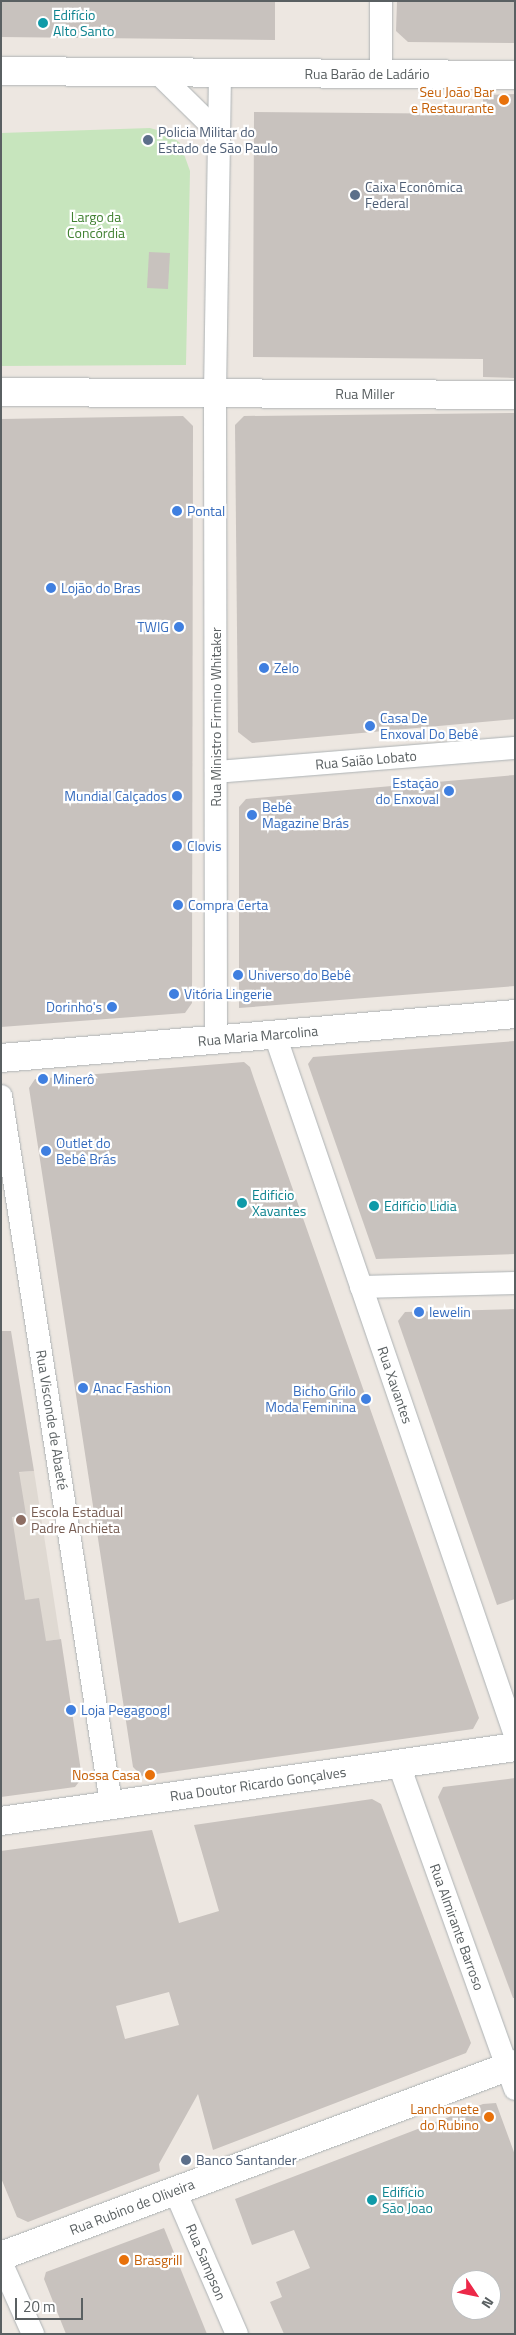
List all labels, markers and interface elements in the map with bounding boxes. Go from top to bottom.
place label: Edifício Alto Santo [53,7,114,40]
marker: Edifício Alto Santo [37,17,49,29]
street label: Rua Barão de Ladário [304,66,430,82]
place label: Seu João Bar e Restaurante [411,84,494,116]
marker: Seu João Bar e Restaurante [498,94,510,106]
place label: Policia Militar do Estado de São Paulo [158,124,278,156]
marker: Policia Militar do Estado de São Paulo [142,134,154,146]
place label: Caixa Econômica Federal [365,179,463,212]
marker: Caixa Econômica Federal [349,189,361,201]
park label: Largo da Concórdia [67,209,125,242]
street label: Rua Miller [335,386,395,402]
place label: Pontal [187,503,225,519]
marker: Pontal [171,505,183,517]
place label: Lojão do Bras [61,580,140,596]
marker: Lojão do Bras [45,582,57,594]
place label: TWIG [137,619,169,635]
marker: TWIG [173,621,185,633]
street label: Rua Ministro Firmino Whitaker [208,627,224,807]
place label: Zelo [274,660,299,676]
marker: Zelo [258,662,270,674]
place label: Casa De Enxoval Do Bebê [380,710,478,742]
marker: Casa De Enxoval Do Bebê [364,720,376,732]
street label: Rua Saião Lobato [314,747,418,773]
place label: Estação do Enxoval [376,775,439,808]
marker: Estação do Enxoval [443,785,455,797]
place label: Mundial Calçados [64,788,167,804]
marker: Mundial Calçados [171,790,183,802]
place label: Bebê Magazine Brás [262,799,349,832]
marker: Bebê Magazine Brás [246,809,258,821]
place label: Clovis [187,838,221,854]
marker: Clovis [171,840,183,852]
place label: Compra Certa [188,897,268,913]
marker: Compra Certa [172,899,184,911]
place label: Universo do Bebê [248,967,351,983]
marker: Universo do Bebê [232,969,244,981]
place label: Vitória Lingerie [184,986,272,1002]
marker: Vitória Lingerie [168,988,180,1000]
place label: Dorinho's [46,999,102,1015]
marker: Dorinho's [106,1001,118,1013]
street label: Rua Maria Marcolina [197,1022,319,1050]
place label: Minerô [53,1071,95,1087]
marker: Minerô [37,1073,49,1085]
place label: Outlet do Bebê Brás [56,1135,116,1168]
marker: Outlet do Bebê Brás [40,1145,52,1157]
place label: Edificio Xavantes [252,1187,306,1220]
marker: Edificio Xavantes [236,1197,248,1209]
place label: Edifício Lidia [384,1198,457,1214]
marker: Edifício Lidia [368,1200,380,1212]
place label: Iewelin [429,1304,471,1320]
marker: Iewelin [413,1306,425,1318]
street label: Rua Xavantes [374,1344,416,1426]
street label: Rua Visconde de Abaeté [33,1349,71,1491]
place label: Anac Fashion [93,1380,171,1396]
marker: Anac Fashion [77,1382,89,1394]
place label: Bicho Grilo Moda Feminina [265,1383,356,1415]
marker: Bicho Grilo Moda Feminina [360,1393,372,1405]
place label: Escola Estadual Padre Anchieta [31,1504,123,1536]
marker: Escola Estadual Padre Anchieta [15,1514,27,1526]
place label: Loja Pegagoogl [81,1702,170,1718]
marker: Loja Pegagoogl [65,1704,77,1716]
street label: Rua Doutor Ricardo Gonçalves [169,1763,347,1805]
place label: Nossa Casa [72,1767,140,1783]
marker: Nossa Casa [144,1769,156,1781]
street label: Rua Almirante Barroso [426,1861,488,1993]
place label: Lanchonete do Rubino [410,2101,479,2134]
marker: Lanchonete do Rubino [483,2111,495,2123]
place label: Banco Santander [196,2152,296,2168]
marker: Banco Santander [180,2154,192,2166]
street label: Rua Rubino de Oliveira [67,2175,197,2239]
place label: Edifício São Joao [382,2184,433,2216]
marker: Edifício São Joao [366,2194,378,2206]
street label: Rua Sampson [182,2221,230,2303]
place label: Brasgrill [134,2252,182,2268]
marker: Brasgrill [118,2254,130,2266]
north arrow [451,2270,501,2320]
scale bar [18,2288,85,2320]
text: N [477,2293,499,2313]
text: 20 m [23,2295,56,2318]

